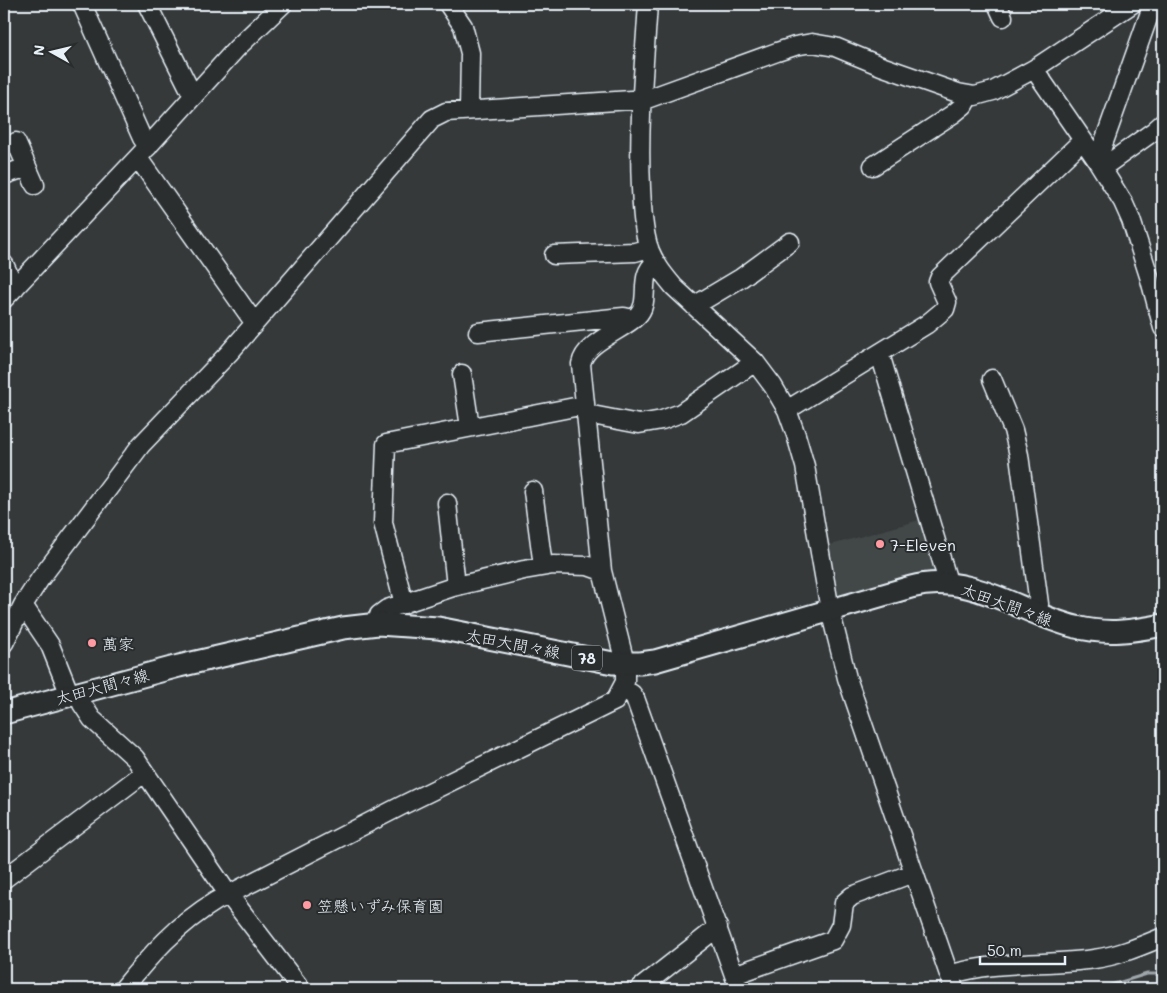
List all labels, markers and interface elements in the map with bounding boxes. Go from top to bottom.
north arrow [28,28,78,78]
text: N [28,44,49,57]
place label: 7-Eleven [890,534,956,555]
marker: 7-Eleven [874,538,886,550]
street label: 太田大間々線 [958,578,1056,630]
street label: 太田大間々線 [464,624,562,662]
place label: 萬家 [102,633,134,654]
marker: 萬家 [86,637,98,649]
road number: 78 [572,646,602,670]
street label: 太田大間々線 [53,663,151,709]
place label: 笠懸いずみ保育園 [317,895,444,916]
marker: 笠懸いずみ保育園 [301,899,313,911]
scale bar [980,933,1064,965]
text: 50 m [987,940,1022,960]

